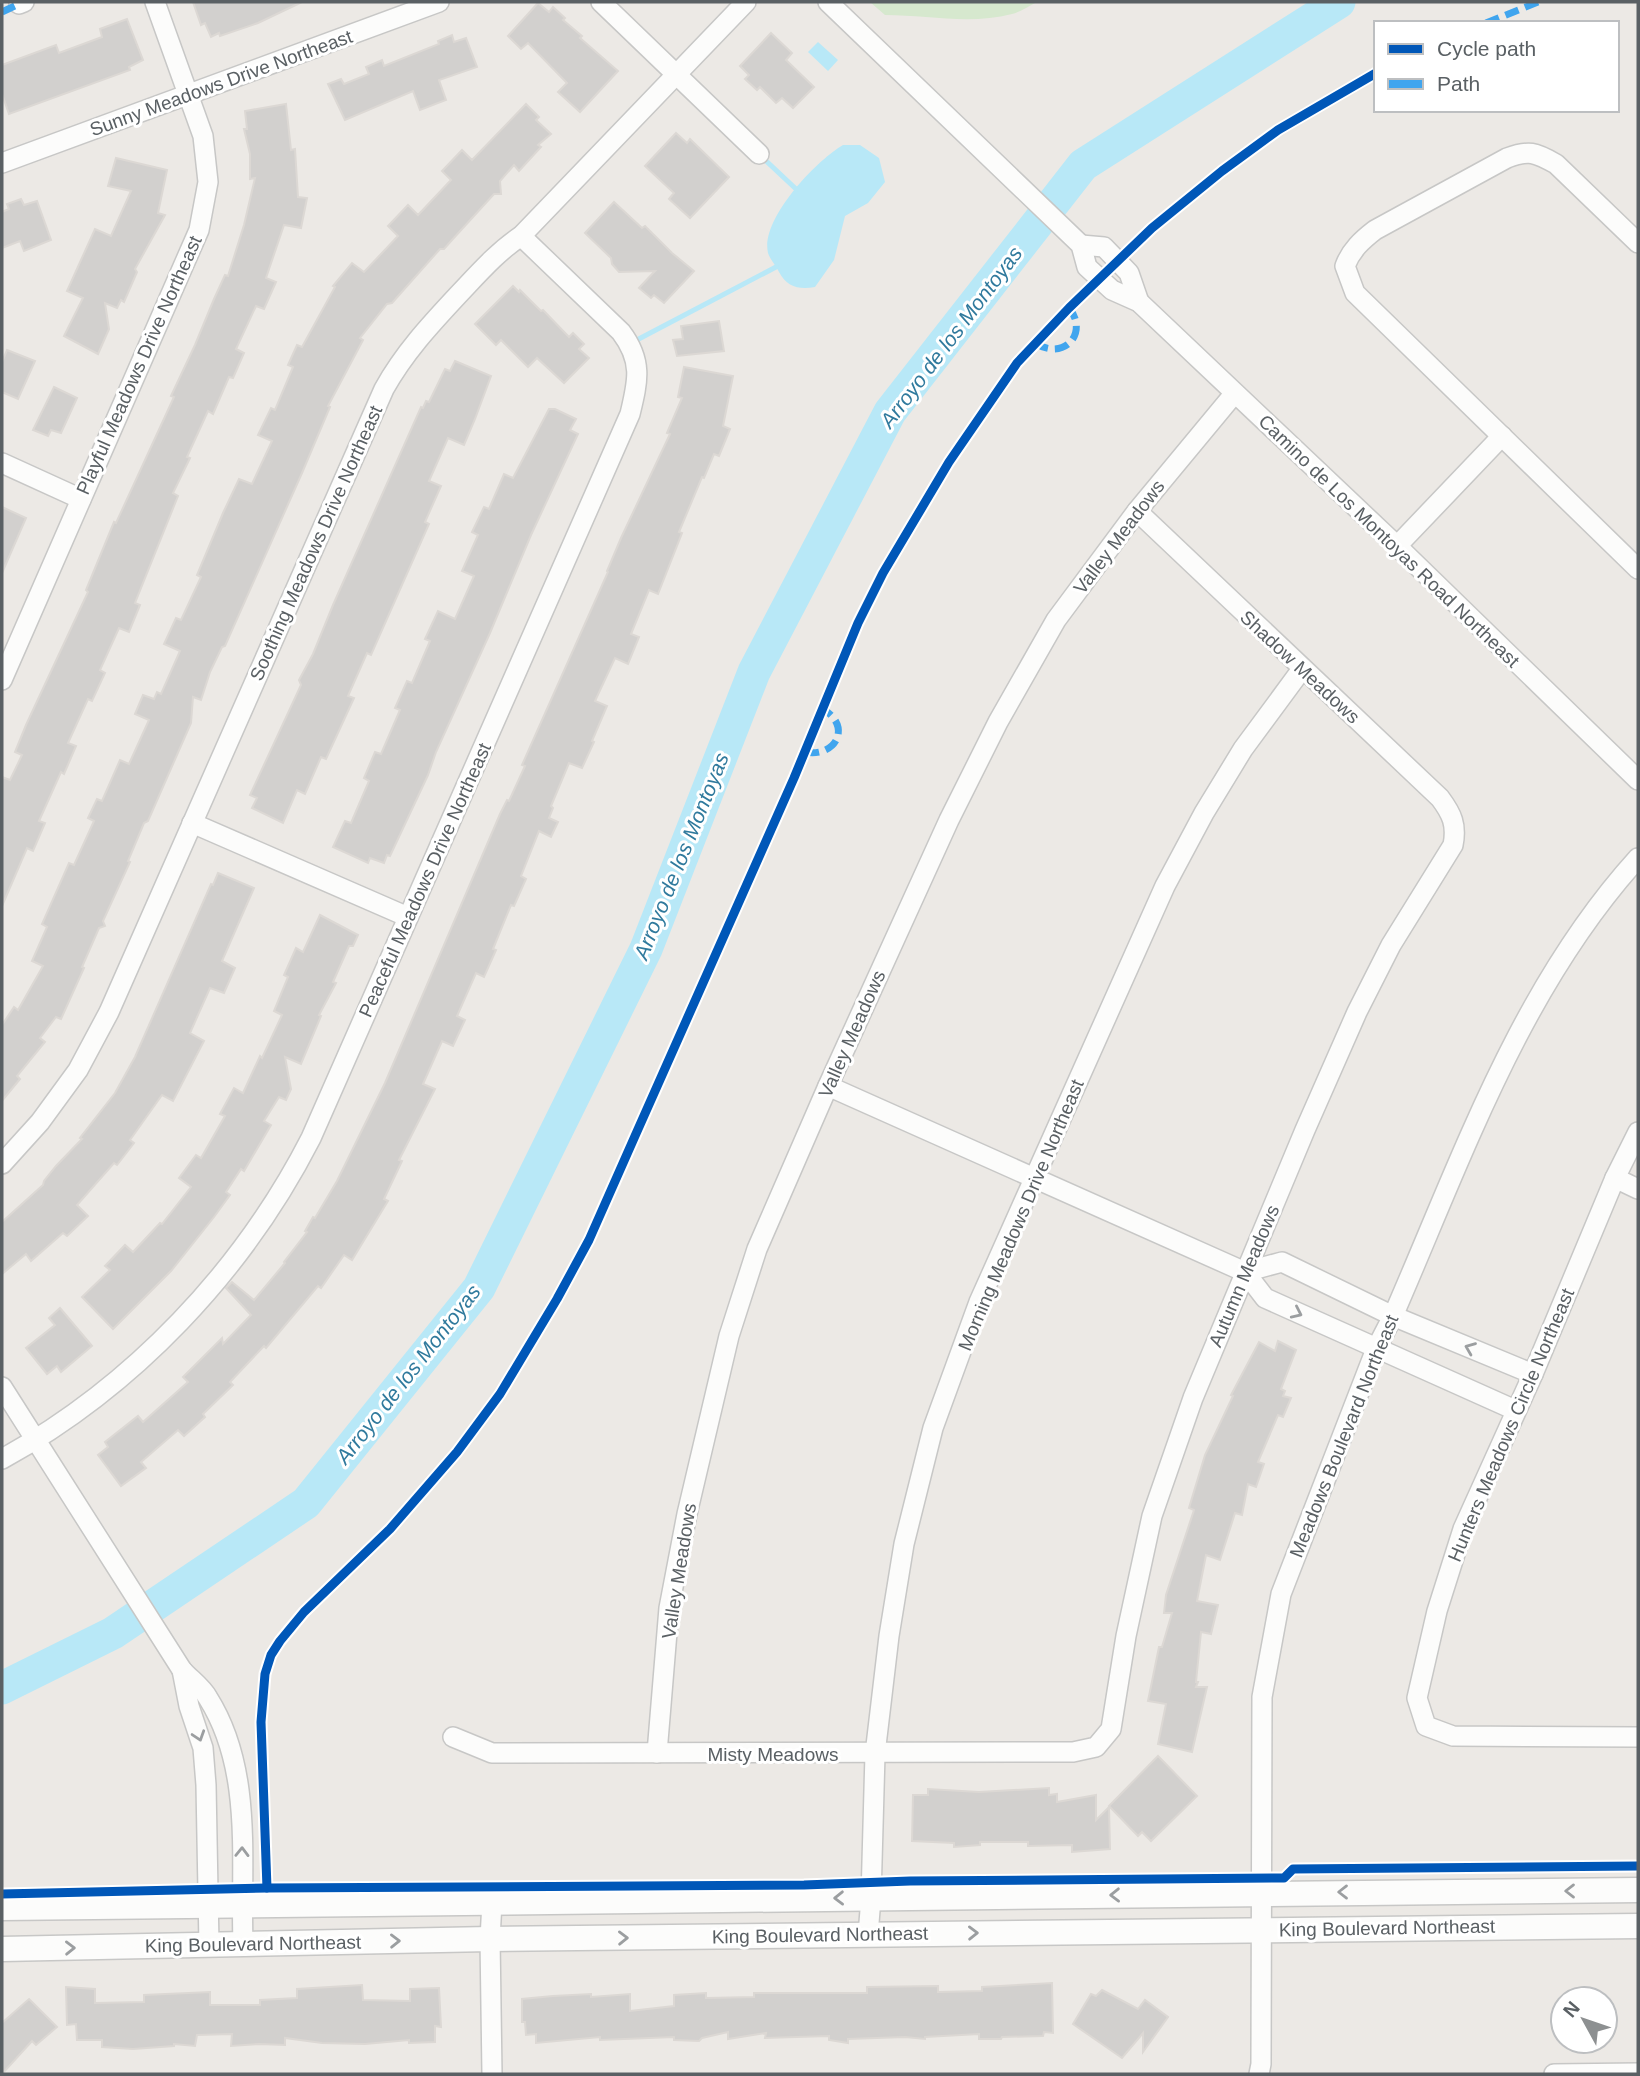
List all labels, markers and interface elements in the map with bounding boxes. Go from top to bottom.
legend [1374,21,1619,112]
street label: Sunny Meadows Drive Northeast [87,25,356,140]
text: Cycle path [1437,37,1536,60]
text: Path [1437,72,1480,95]
street label: Playful Meadows Drive Northeast [72,232,206,498]
water label: Arroyo de los Montoyas [874,242,1027,434]
street label: Soothing Meadows Drive Northeast [246,402,387,684]
street label: Camino de Los Montoyas Road Northeast [1254,411,1524,672]
street label: Valley Meadows [1069,476,1169,598]
street label: Shadow Meadows [1236,606,1364,728]
street label: Peaceful Meadows Drive Northeast [355,739,495,1020]
water label: Arroyo de los Montoyas [628,749,733,964]
street label: Valley Meadows [815,967,889,1101]
street label: Morning Meadows Drive Northeast [954,1076,1088,1354]
street label: Autumn Meadows [1205,1202,1283,1350]
water label: Arroyo de los Montoyas [330,1280,485,1470]
street label: Hunters Meadows Circle Northeast [1444,1285,1579,1565]
one-way arrow [1290,1305,1302,1319]
street label: Meadows Boulevard Northeast [1286,1311,1403,1560]
one-way arrow [1464,1342,1476,1356]
street label: Valley Meadows [658,1502,700,1640]
one-way arrow [191,1730,205,1742]
street label: Misty Meadows [708,1744,838,1765]
one-way arrow [234,1846,250,1856]
one-way arrow [1564,1883,1575,1899]
one-way arrow [1337,1884,1347,1900]
one-way arrow [1109,1887,1120,1903]
one-way arrow [833,1890,843,1906]
street label: King Boulevard Northeast [1279,1916,1496,1940]
street label: King Boulevard Northeast [712,1923,929,1947]
one-way arrow [968,1925,979,1941]
one-way arrow [618,1930,629,1945]
street label: King Boulevard Northeast [145,1932,362,1956]
one-way arrow [391,1933,401,1949]
one-way arrow [65,1940,76,1956]
north arrow [1549,1985,1619,2055]
text: N [1559,1997,1584,2021]

